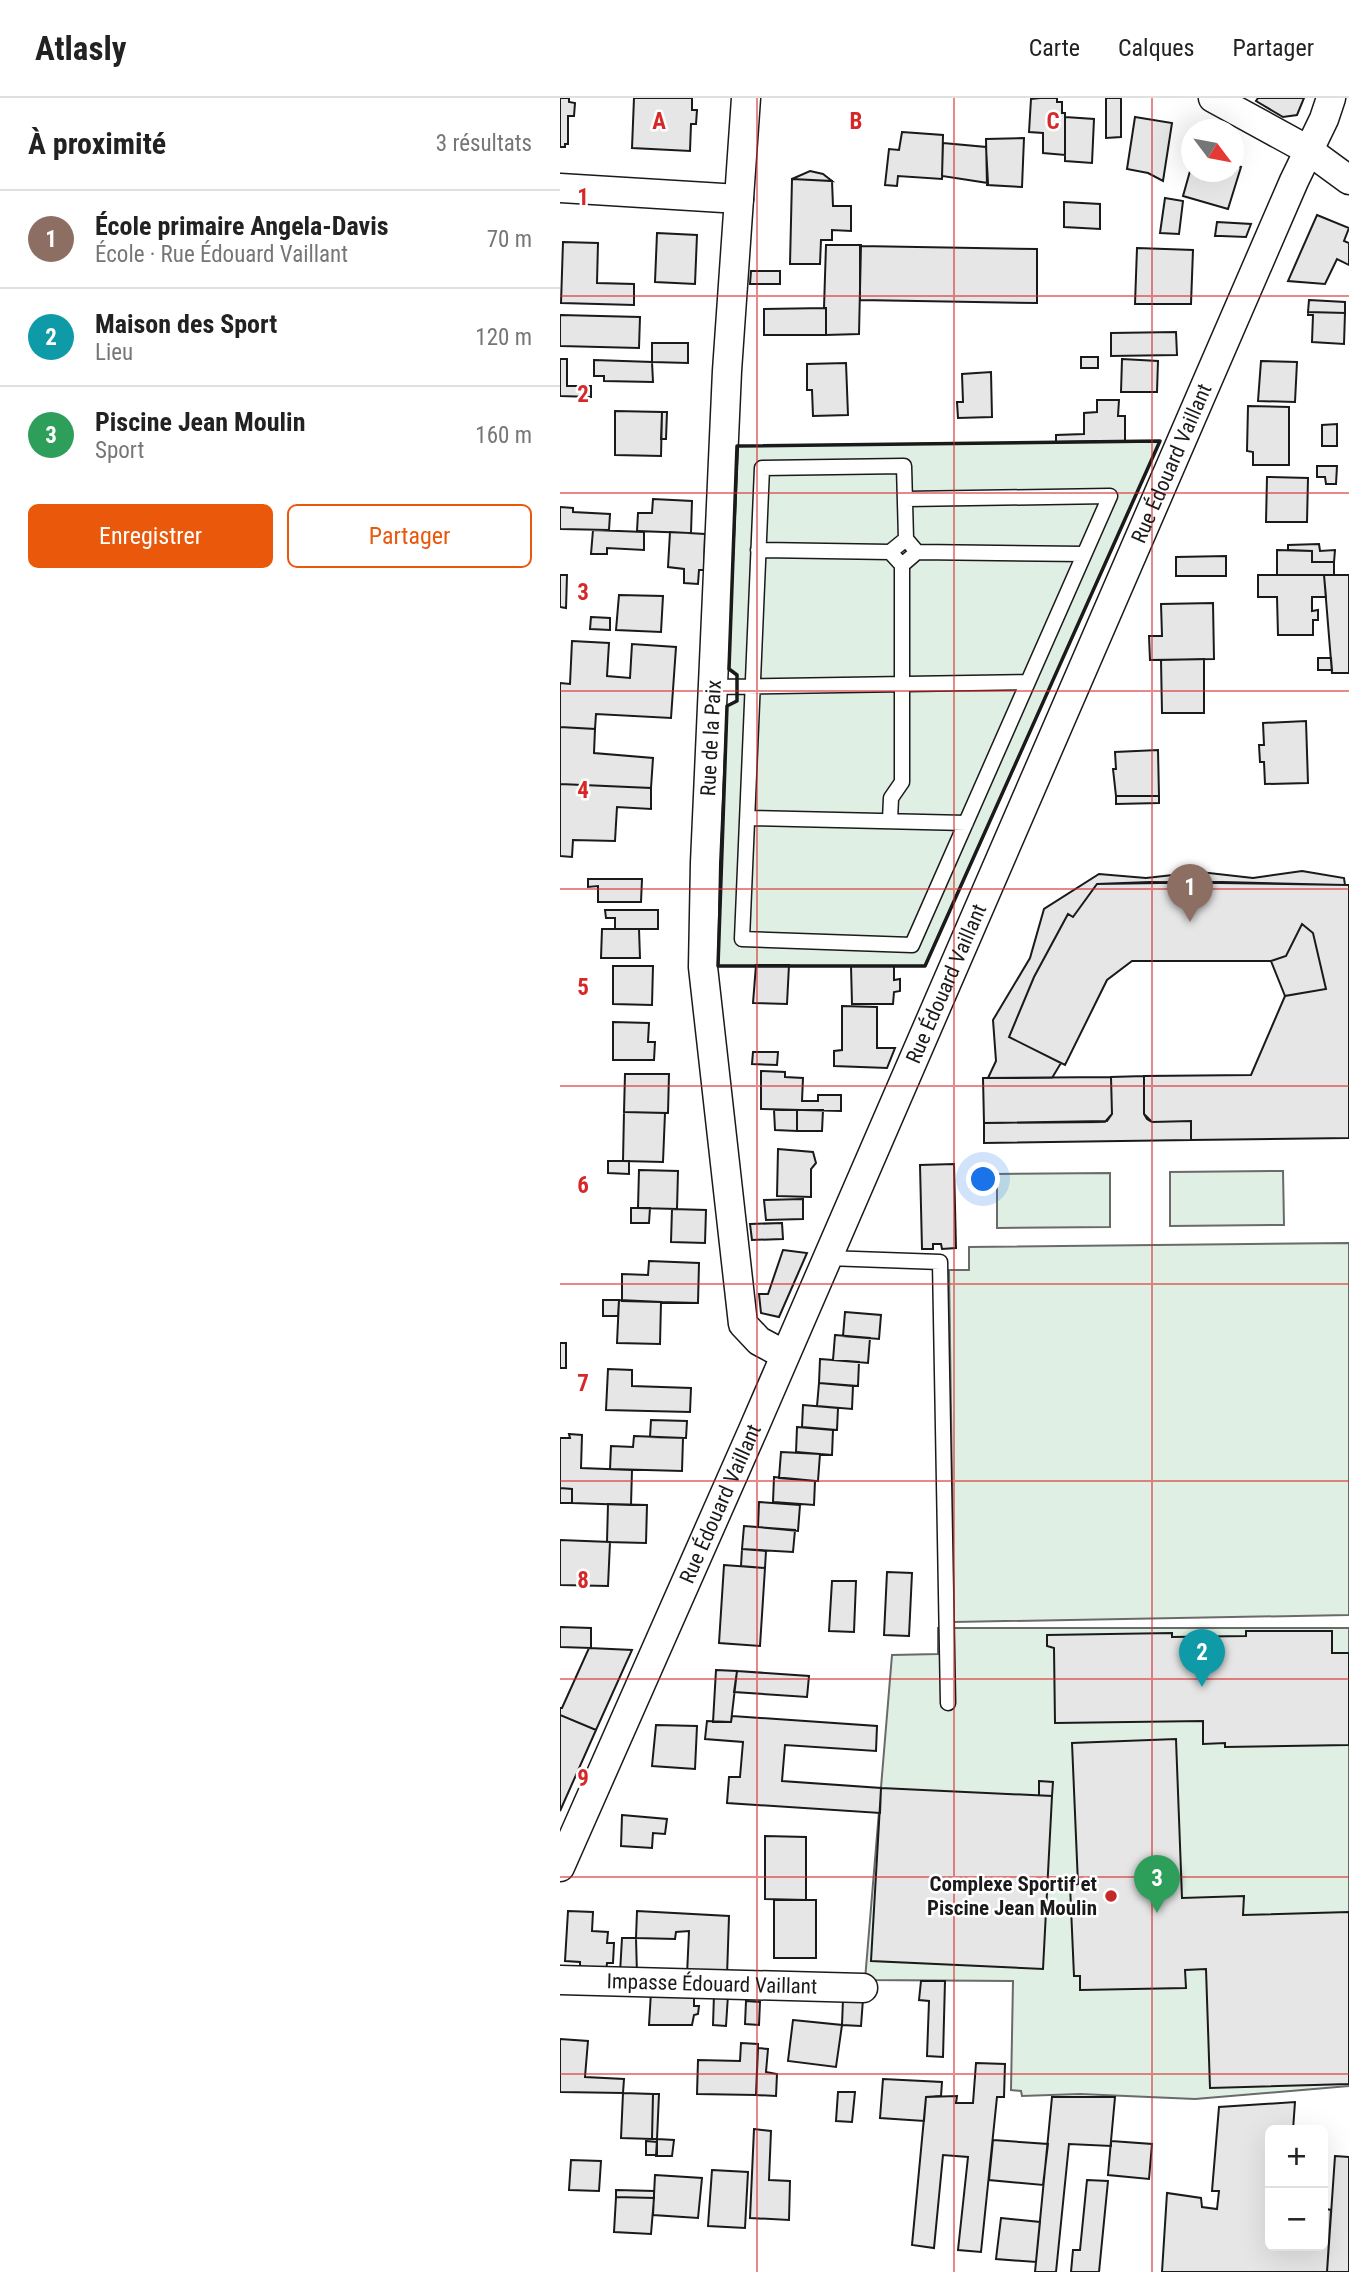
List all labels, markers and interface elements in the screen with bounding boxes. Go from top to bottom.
text: Atlasly [35,29,126,68]
text: Carte [1029,34,1080,62]
text: Calques [1118,34,1194,62]
text: Partager [1232,34,1314,62]
text: A [652,108,666,135]
text: B [850,108,862,135]
text: C [1046,108,1060,135]
north arrow [1181,119,1244,182]
text: À proximité [28,126,166,161]
text: 3 résultats [436,130,532,157]
text: 1 [577,184,589,211]
text: École primaire Angela-Davis [95,211,389,241]
text: 1 [45,226,57,253]
text: 70 m [487,226,532,253]
text: École · Rue Édouard Vaillant [95,241,348,268]
text: Maison des Sport [95,309,277,339]
text: 2 [45,324,57,351]
text: 120 m [475,324,532,351]
text: Lieu [95,339,133,366]
street label: Rue Édouard Vaillant [1127,380,1217,547]
text: 2 [577,381,589,408]
text: Piscine Jean Moulin [95,407,305,437]
text: 3 [45,422,57,449]
text: 160 m [475,422,532,449]
text: Sport [95,437,144,464]
button: Enregistrer [28,504,273,568]
button: Partager [287,504,532,568]
text: 3 [577,579,589,606]
street label: Rue de la Paix [696,679,726,797]
text: 4 [577,777,589,804]
pin: 1 [1167,864,1213,922]
street label: Rue Édouard Vaillant [901,900,991,1067]
text: 5 [577,974,589,1001]
your location [966,1162,1000,1196]
text: 6 [577,1172,589,1199]
text: 7 [577,1370,589,1397]
street label: Rue Édouard Vaillant [675,1421,766,1587]
text: 8 [577,1567,589,1594]
pin: 2 [1179,1629,1225,1687]
text: 9 [577,1765,589,1792]
pin: 3 [1134,1855,1180,1913]
place label: Complexe Sportif et Piscine Jean Moulin [927,1872,1097,1920]
marker: Complexe Sportif et Piscine Jean Moulin [1103,1888,1119,1904]
street label: Impasse Édouard Vaillant [606,1969,817,1999]
map controls [1265,2125,1328,2251]
button: + [1265,2125,1328,2188]
button: − [1265,2188,1328,2251]

